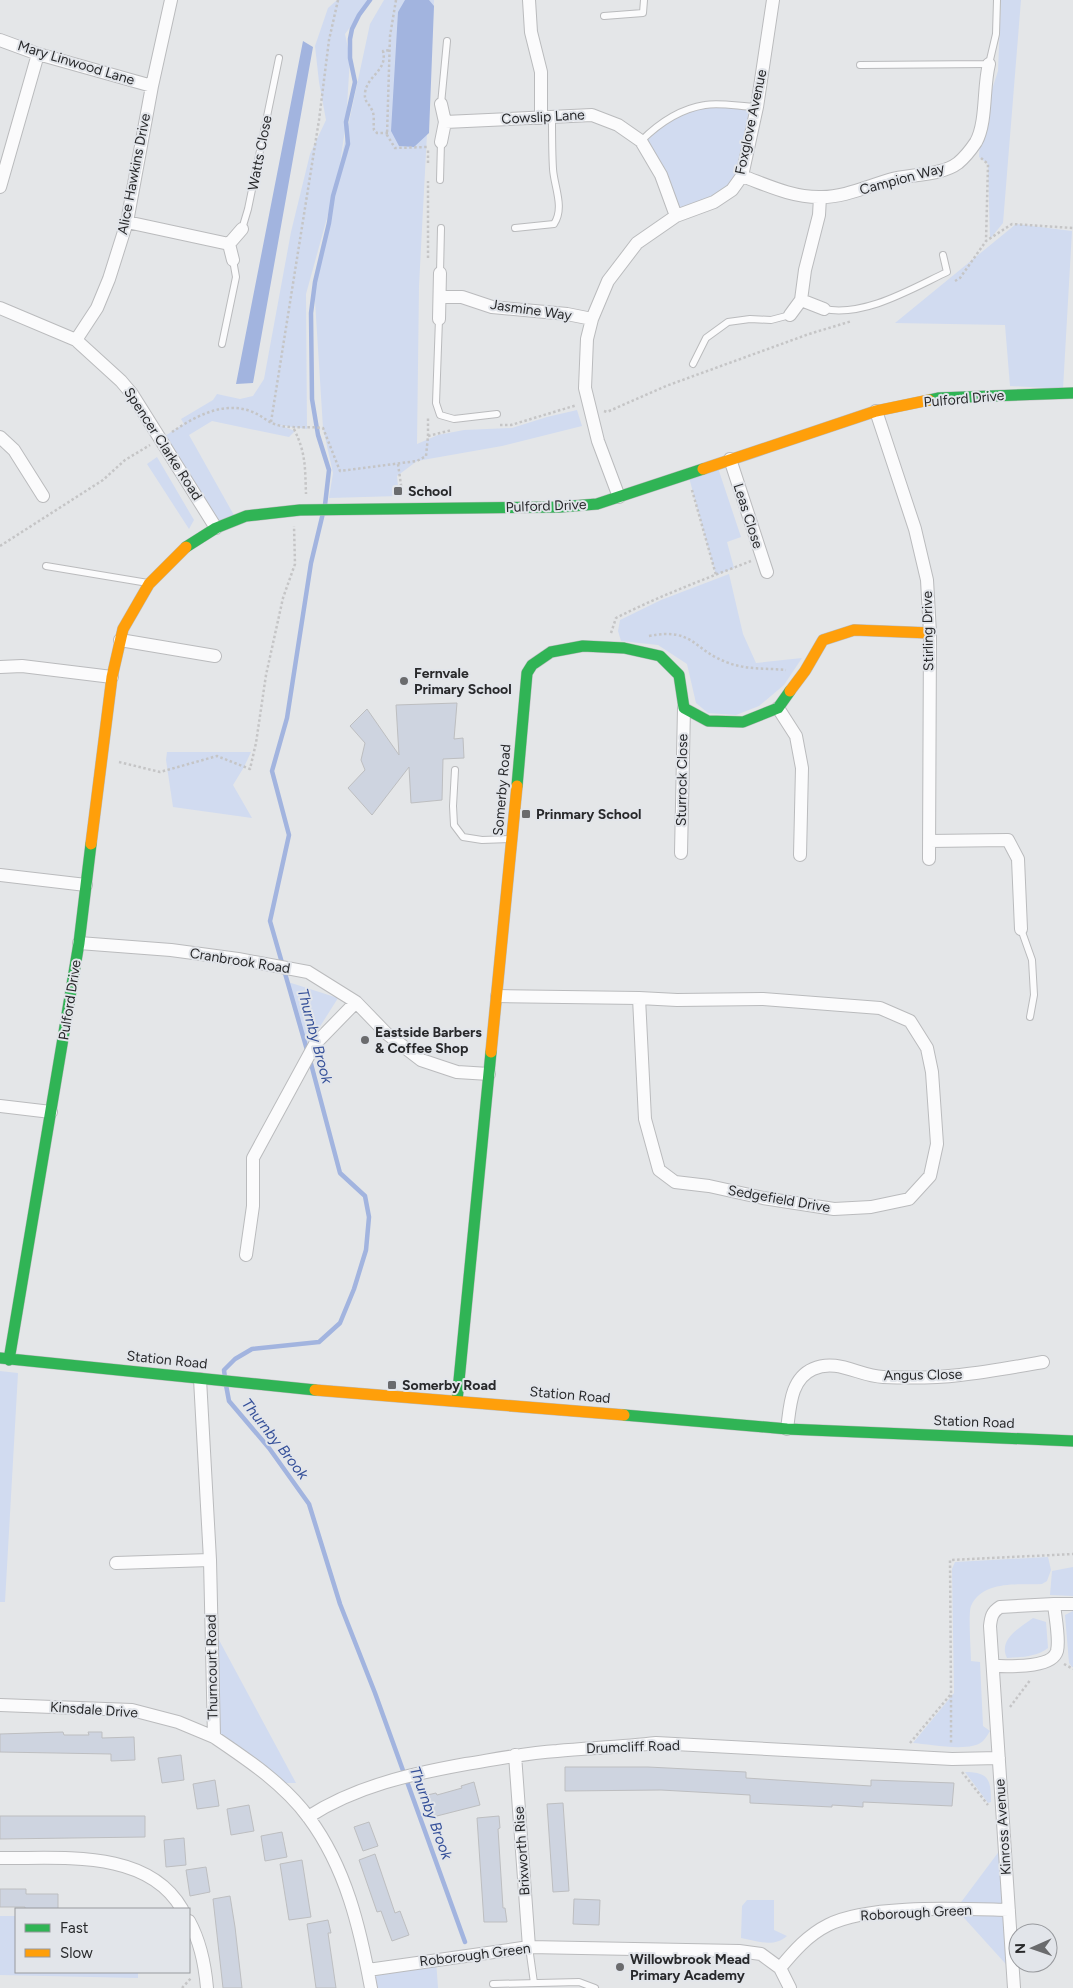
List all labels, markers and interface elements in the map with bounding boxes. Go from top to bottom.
street label: Mary Linwood Lane [15,37,137,89]
street label: Foxglove Avenue [732,68,771,176]
street label: Cowslip Lane [501,106,585,128]
street label: Alice Hawkins Drive [114,112,154,236]
street label: Watts Close [244,114,276,192]
street label: Campion Way [858,159,947,199]
street label: Jasmine Way [489,296,574,324]
street label: Spencer Clarke Road [120,385,206,503]
street label: Pulford Drive [923,387,1005,411]
street label: Leas Close [729,481,767,551]
place label: School [408,483,452,500]
marker: School [392,485,404,497]
street label: Pulford Drive [505,496,587,516]
street label: Stirling Drive [919,590,937,671]
place label: Fernvale Primary School [414,665,512,698]
marker: Fernvale Primary School [398,675,410,687]
street label: Sturrock Close [673,733,691,826]
street label: Somerby Road [490,743,514,837]
place label: Prinmary School [536,806,642,823]
marker: Prinmary School [520,808,532,820]
street label: Cranbrook Road [189,945,291,977]
street label: Pulford Drive [55,958,85,1041]
water label: Thurnby Brook [294,986,337,1086]
place label: Eastside Barbers & Coffee Shop [375,1024,482,1057]
marker: Eastside Barbers & Coffee Shop [359,1034,371,1046]
street label: Sedgefield Drive [727,1182,832,1216]
street label: Station Road [126,1347,208,1373]
street label: Angus Close [883,1366,963,1384]
place label: Somerby Road [402,1377,496,1394]
marker: Somerby Road [386,1379,398,1391]
street label: Station Road [529,1383,611,1407]
water label: Thurnby Brook [238,1395,313,1484]
street label: Station Road [933,1412,1015,1432]
street label: Thurncourt Road [203,1614,221,1720]
street label: Kinsdale Drive [49,1698,139,1722]
street label: Drumcliff Road [586,1737,680,1757]
water label: Thurnby Brook [406,1764,456,1863]
street label: Kinross Avenue [991,1778,1015,1876]
street label: Brixworth Rise [510,1805,534,1896]
street label: Roborough Green [860,1902,972,1924]
legend [15,1908,190,1973]
text: Fast [60,1919,89,1937]
north arrow [1008,1923,1058,1973]
street label: Roborough Green [418,1940,532,1970]
text: N [1012,1943,1029,1954]
text: Slow [60,1944,93,1962]
place label: Willowbrook Mead Primary Academy [630,1951,750,1984]
marker: Willowbrook Mead Primary Academy [614,1961,626,1973]

